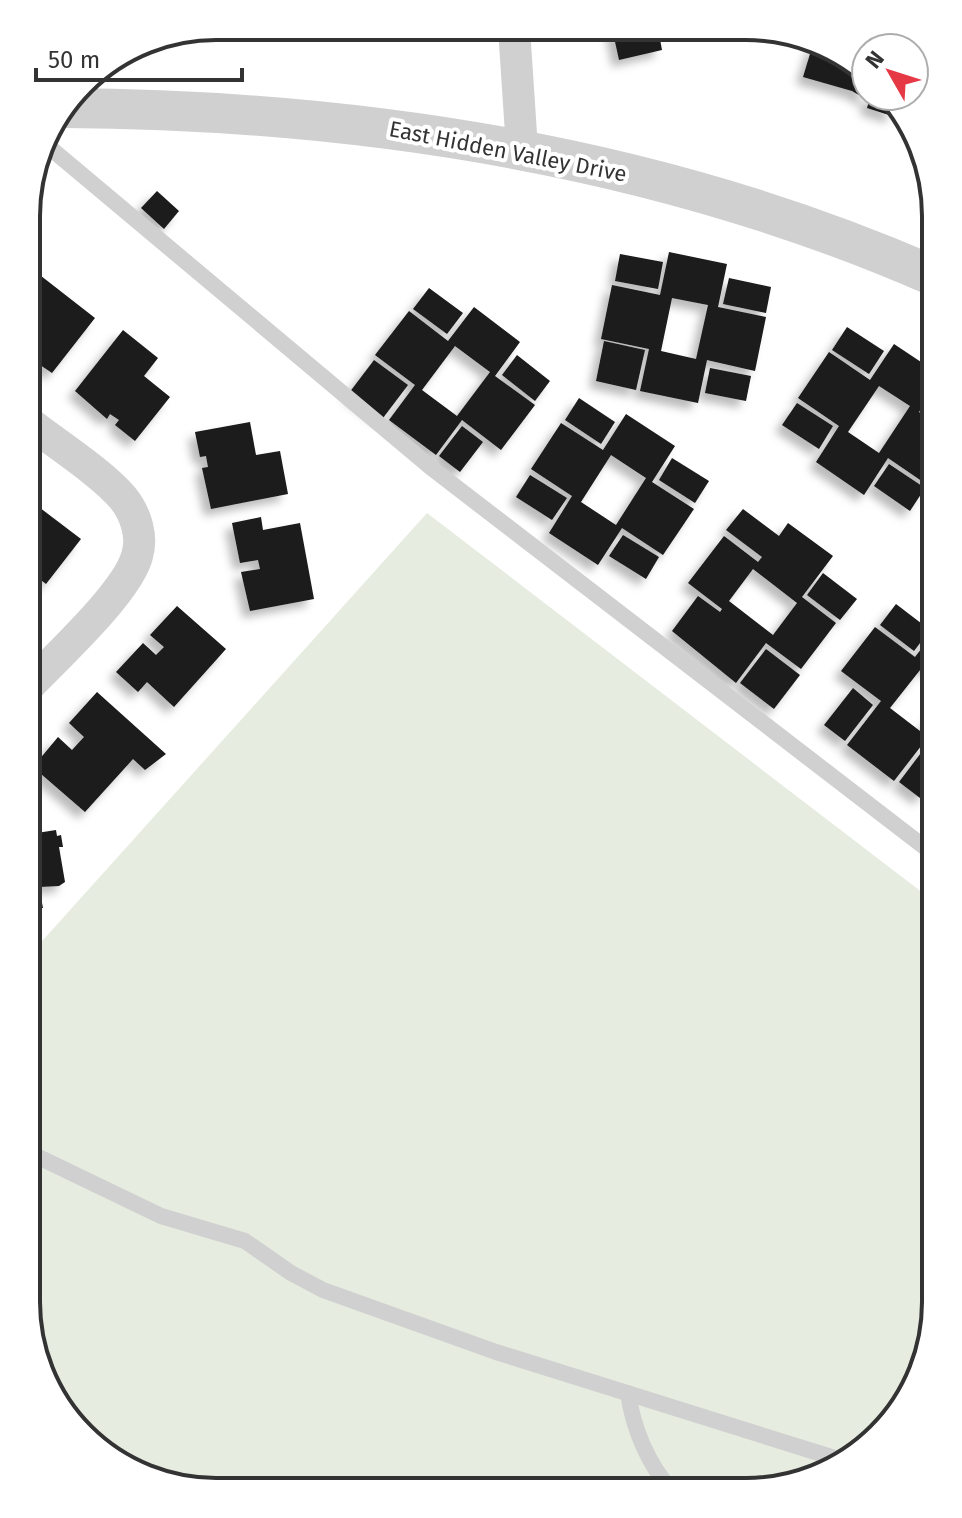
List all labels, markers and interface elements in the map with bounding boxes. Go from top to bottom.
scale bar [36,32,242,82]
north arrow [850,32,930,112]
text: 50 m [48,46,100,74]
text: N [860,46,890,74]
street label: East Hidden Valley Drive [387,115,629,188]

